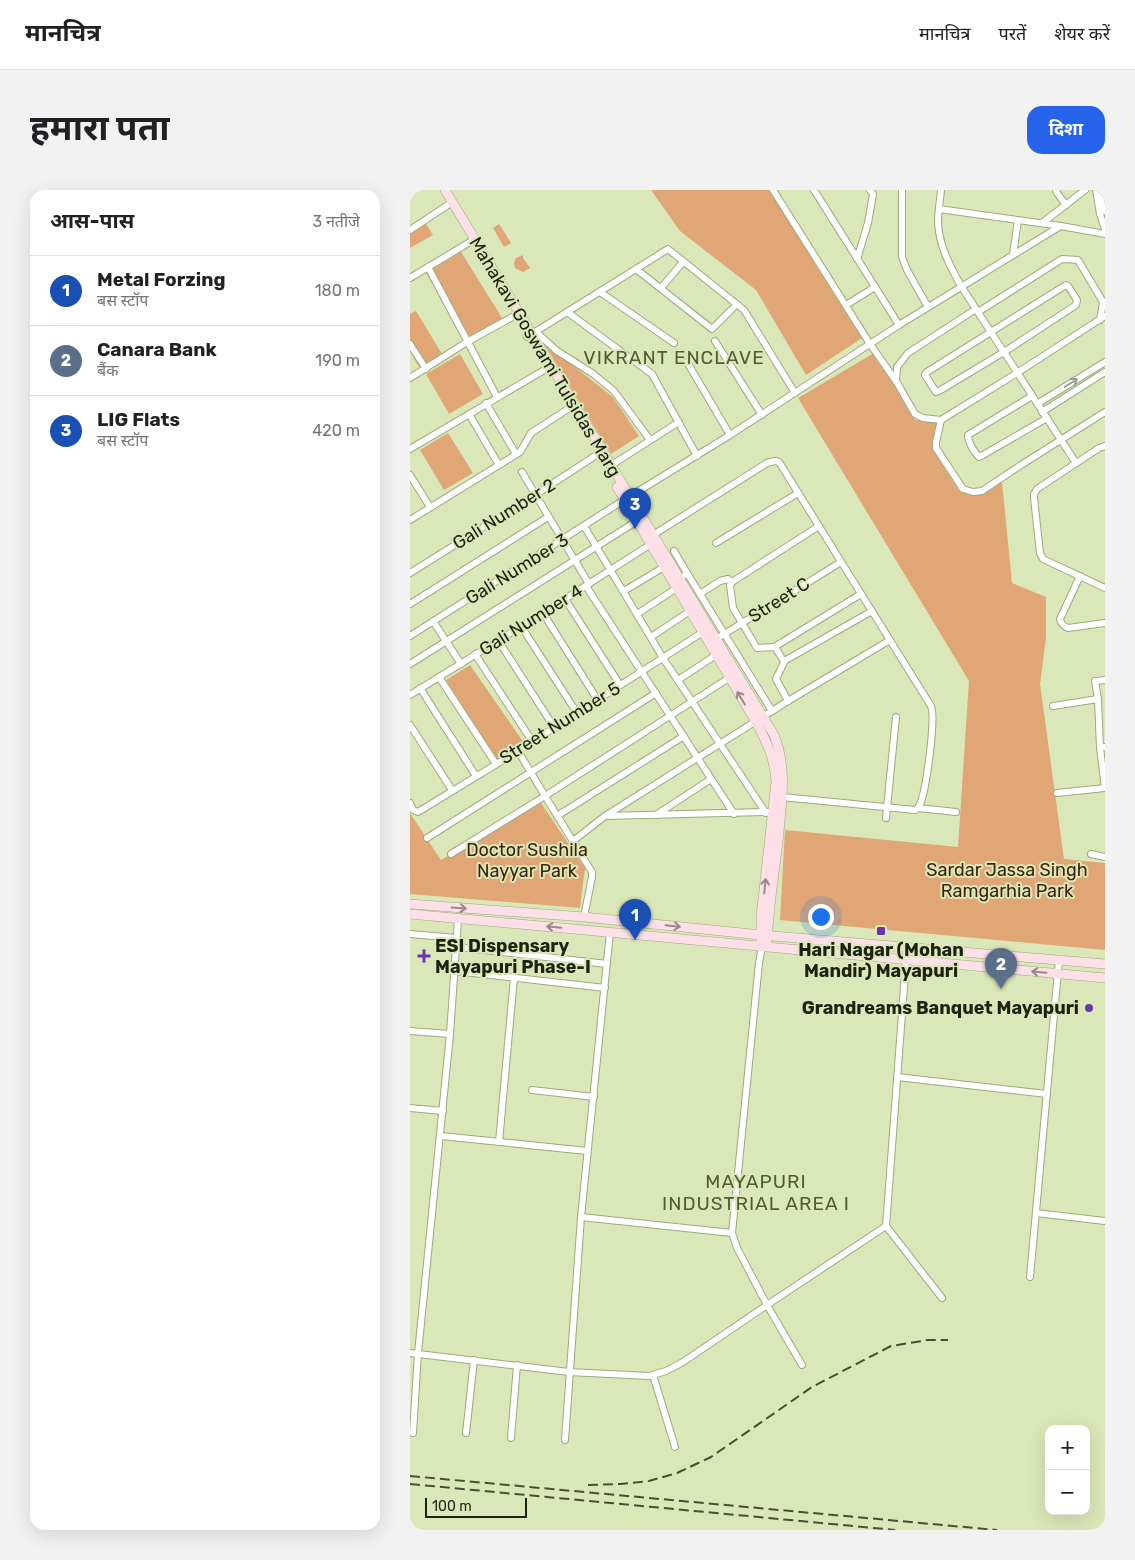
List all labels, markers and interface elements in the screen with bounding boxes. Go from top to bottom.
text: मानचित्र [25,19,101,47]
text: मानचित्र [919,23,971,45]
text: परतें [999,23,1026,45]
text: शेयर करें [1054,23,1110,45]
button: दिशा [1027,106,1105,154]
text: हमारा पता [30,107,170,149]
text: आस-पास [50,208,134,233]
text: 3 नतीजे [312,212,360,231]
street label: Mahakavi Goswami Tulsidas Marg [464,233,626,481]
text: Metal Forzing [97,268,226,291]
text: 1 [62,281,70,300]
text: 180 m [315,281,360,300]
text: बस स्टॉप [97,291,148,310]
text: Canara Bank [97,338,217,361]
district label: VIKRANT ENCLAVE [583,346,765,369]
text: 2 [61,351,71,370]
text: 190 m [315,351,360,370]
text: बैंक [97,361,118,380]
one-way arrow [1064,378,1078,388]
text: LIG Flats [97,408,180,431]
text: 3 [61,421,71,440]
text: 420 m [312,421,360,440]
text: बस स्टॉप [97,431,148,450]
street label: Gali Number 2 [449,474,559,554]
pin: 3 [619,488,651,529]
street label: Gali Number 3 [462,529,572,609]
street label: Street C [744,573,814,627]
street label: Gali Number 4 [475,580,587,660]
street label: Street Number 5 [496,677,624,769]
one-way arrow [736,691,746,705]
park label: Doctor Sushila Nayyar Park [466,839,588,882]
park label: Sardar Jassa Singh Ramgarhia Park [926,859,1088,902]
one-way arrow [760,878,770,894]
pin: 1 [619,899,651,940]
one-way arrow [450,903,466,913]
your location [808,904,834,930]
one-way arrow [665,921,681,931]
one-way arrow [546,923,562,932]
marker: Hari Nagar (Mohan Mandir) Mayapuri [875,925,887,937]
place label: ESI Dispensary Mayapuri Phase-I [435,935,591,978]
place label: Hari Nagar (Mohan Mandir) Mayapuri [798,939,964,982]
pin: 2 [985,948,1017,989]
marker: ESI Dispensary Mayapuri Phase-I [417,949,431,963]
one-way arrow [1031,967,1047,977]
place label: Grandreams Banquet Mayapuri [802,997,1079,1019]
marker: Grandreams Banquet Mayapuri [1083,1002,1095,1014]
district label: MAYAPURI INDUSTRIAL AREA I [662,1170,850,1215]
map controls [1045,1425,1090,1515]
button: + [1045,1425,1090,1470]
button: − [1045,1470,1090,1515]
scale bar [425,1495,528,1518]
text: 100 m [432,1498,472,1515]

